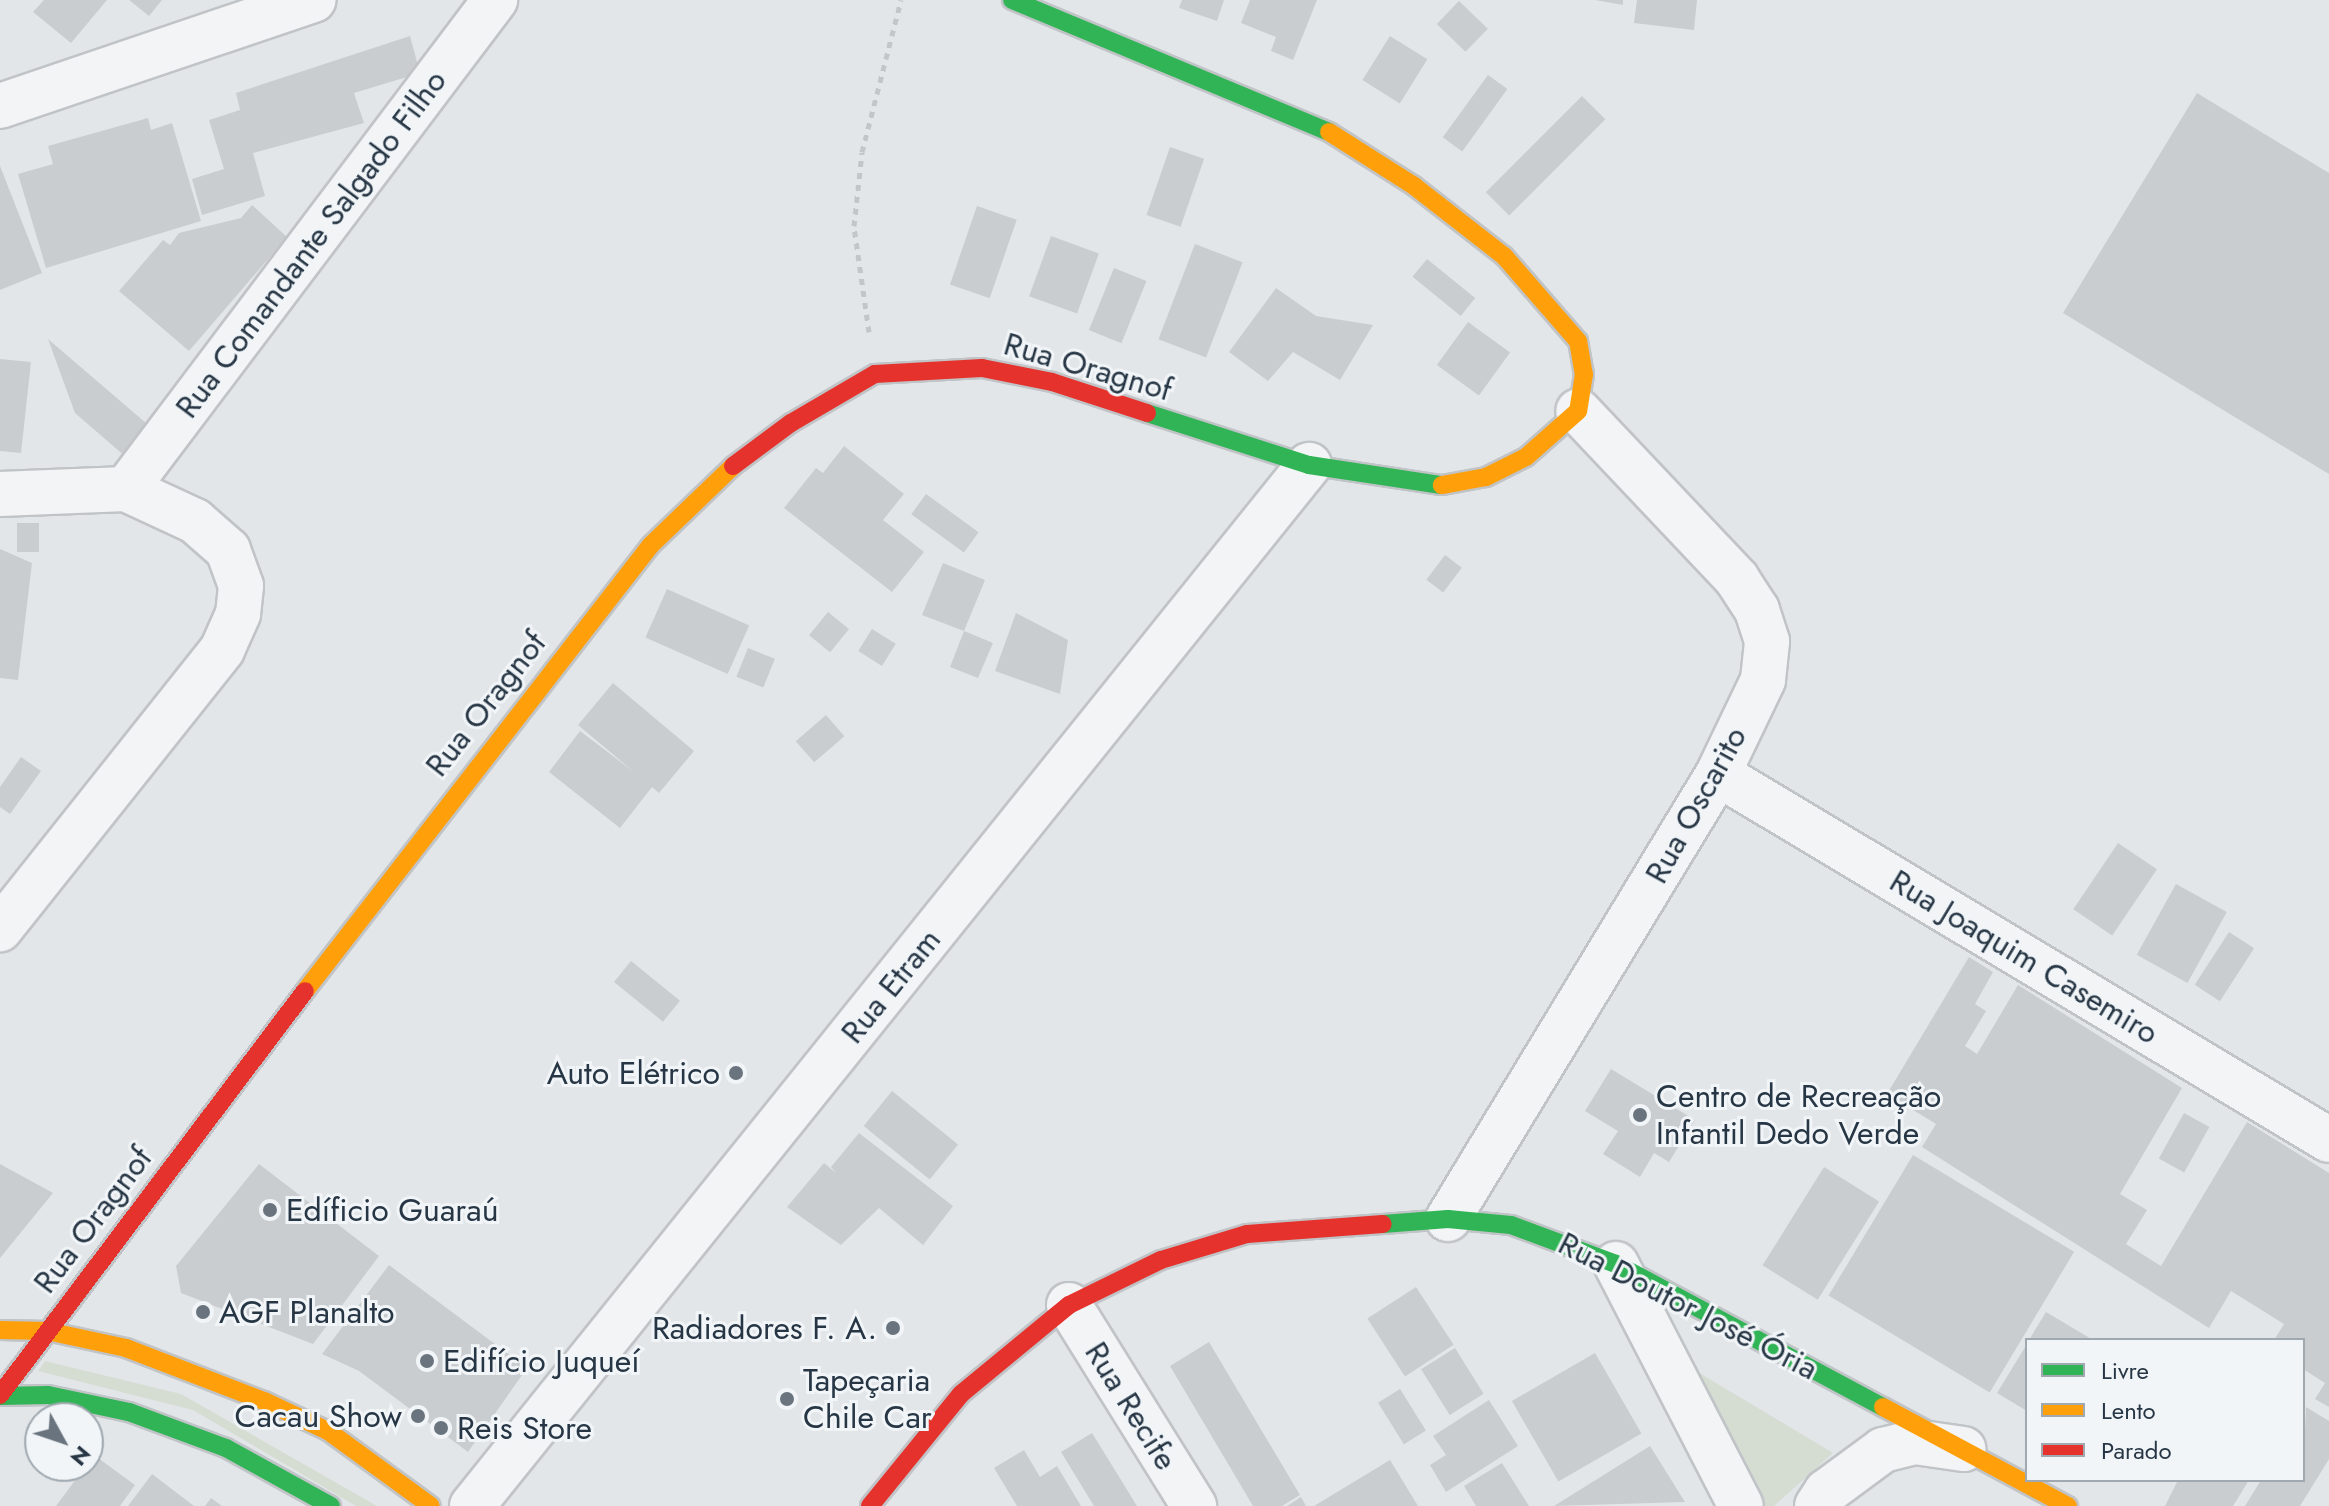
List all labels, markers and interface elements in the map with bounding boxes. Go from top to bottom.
street label: Rua Comandante Salgado Filho [168,62,454,426]
street label: Rua Oragnof [1000,325,1176,409]
street label: Rua Oragnof [418,624,554,784]
street label: Rua Oscarito [1637,720,1755,890]
street label: Rua Joaquim Casemiro [1883,862,2165,1052]
street label: Rua Etram [833,921,949,1051]
place label: Auto Elétrico [547,1054,720,1092]
marker: Auto Elétrico [727,1064,745,1082]
place label: Centro de Recreação Infantil Dedo Verde [1656,1078,1941,1153]
marker: Centro de Recreação Infantil Dedo Verde [1631,1106,1649,1124]
street label: Rua Oragnof [26,1139,160,1301]
place label: Edíficio Guaraú [286,1191,498,1229]
marker: Edíficio Guaraú [261,1201,279,1219]
street label: Rua Doutor José Ória [1552,1224,1824,1388]
place label: AGF Planalto [219,1293,395,1331]
marker: AGF Planalto [194,1303,212,1321]
place label: Radiadores F. A. [652,1309,877,1347]
marker: Radiadores F. A. [884,1319,902,1337]
street label: Rua Recife [1077,1335,1185,1477]
legend [2025,1338,2305,1482]
place label: Edifício Juqueí [443,1342,640,1380]
marker: Edifício Juqueí [418,1352,436,1370]
text: Livre [2101,1353,2149,1388]
place label: Tapeçaria Chile Car [803,1362,932,1437]
marker: Tapeçaria Chile Car [778,1390,796,1408]
text: Lento [2101,1393,2156,1428]
place label: Cacau Show [235,1397,402,1435]
north arrow [24,1402,104,1482]
marker: Cacau Show [409,1407,427,1425]
place label: Reis Store [457,1409,592,1447]
marker: Reis Store [432,1419,450,1437]
text: Parado [2101,1433,2172,1468]
text: N [63,1439,99,1473]

